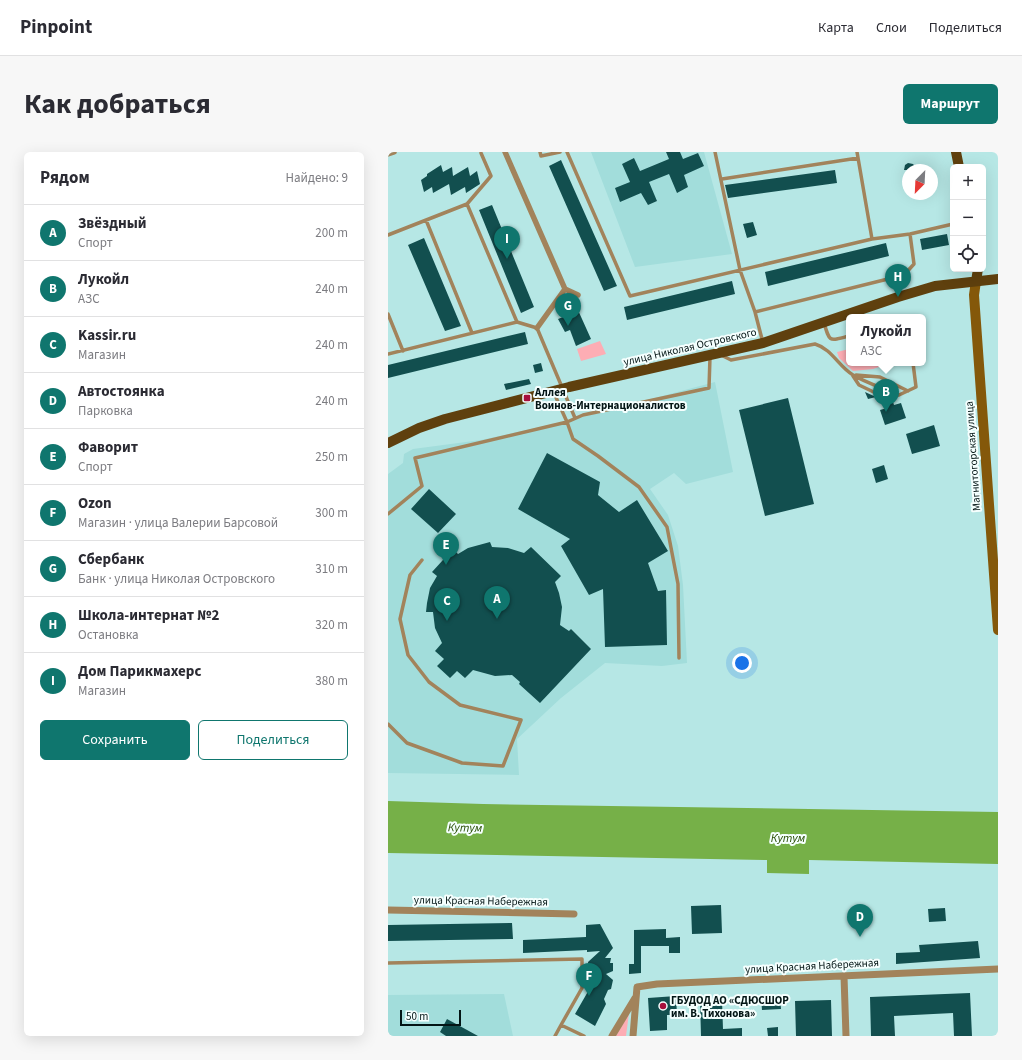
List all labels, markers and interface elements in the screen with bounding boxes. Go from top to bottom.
text: Pinpoint [20,14,92,41]
text: Карта [818,18,854,38]
text: Слои [876,18,907,38]
text: Поделиться [929,18,1002,38]
text: Как добраться [24,84,211,124]
button: Маршрут [903,84,998,124]
north arrow [902,164,938,200]
map controls [950,164,986,272]
button: + [950,164,986,200]
text: Рядом [40,166,90,190]
text: Найдено: 9 [286,169,348,187]
button: − [950,200,986,236]
text: Звёздный [78,213,147,234]
text: A [49,224,57,242]
text: 200 m [315,224,348,242]
pin: I [494,226,520,259]
text: Спорт [78,234,113,252]
button: locate [950,236,986,272]
pin: H [885,264,911,297]
text: Лукойл [78,269,129,290]
text: B [49,280,57,298]
text: 240 m [315,280,348,298]
text: АЗС [78,290,100,308]
pin: G [555,293,581,326]
popup [846,314,926,366]
text: Лукойл [860,321,912,342]
street label: улица Николая Островского [622,324,758,370]
text: Kassir.ru [78,325,136,346]
text: C [49,336,57,354]
text: 240 m [315,336,348,354]
text: АЗС [860,342,882,360]
text: Магазин [78,346,126,364]
pin: B [873,379,899,412]
text: Автостоянка [78,381,165,402]
place label: Аллея Воинов-Интернационалистов [534,385,686,413]
text: D [49,392,57,410]
text: 240 m [315,392,348,410]
marker: Аллея Воинов-Интернационалистов [522,393,532,403]
street label: Магнитогорская улица [962,401,984,511]
text: Парковка [78,402,133,420]
text: Фаворит [78,437,138,458]
text: E [49,448,57,466]
text: 250 m [315,448,348,466]
text: Спорт [78,458,113,476]
text: Ozon [78,493,112,514]
text: F [50,504,56,522]
text: 300 m [315,504,348,522]
text: Магазин · улица Валерии Барсовой [78,514,278,532]
pin: E [433,532,459,565]
text: Сбербанк [78,549,144,570]
text: G [49,560,57,578]
text: 310 m [315,560,348,578]
text: Банк · улица Николая Островского [78,570,275,588]
pin: A [484,586,510,619]
pin: C [434,588,460,621]
text: Школа-интернат №2 [78,605,219,626]
text: H [49,616,57,634]
text: 320 m [315,616,348,634]
text: Остановка [78,626,139,644]
your location [732,653,752,673]
text: Дом Парикмахерс [78,661,201,682]
text: I [51,672,55,690]
text: 380 m [315,672,348,690]
text: Магазин [78,682,126,700]
button: Сохранить [40,720,190,760]
button: Поделиться [198,720,348,760]
water label: Кутум [448,819,483,837]
water label: Кутум [771,830,806,847]
street label: улица Красная Набережная [414,892,548,910]
pin: D [847,904,873,937]
street label: улица Красная Набережная [745,955,879,977]
pin: F [576,963,602,996]
place label: ГБУДОД АО «СДЮСШОР им. В. Тихонова» [671,993,789,1021]
marker: ГБУДОД АО «СДЮСШОР им. В. Тихонова» [658,1001,668,1011]
scale bar [400,1008,461,1027]
text: 50 m [406,1009,428,1024]

